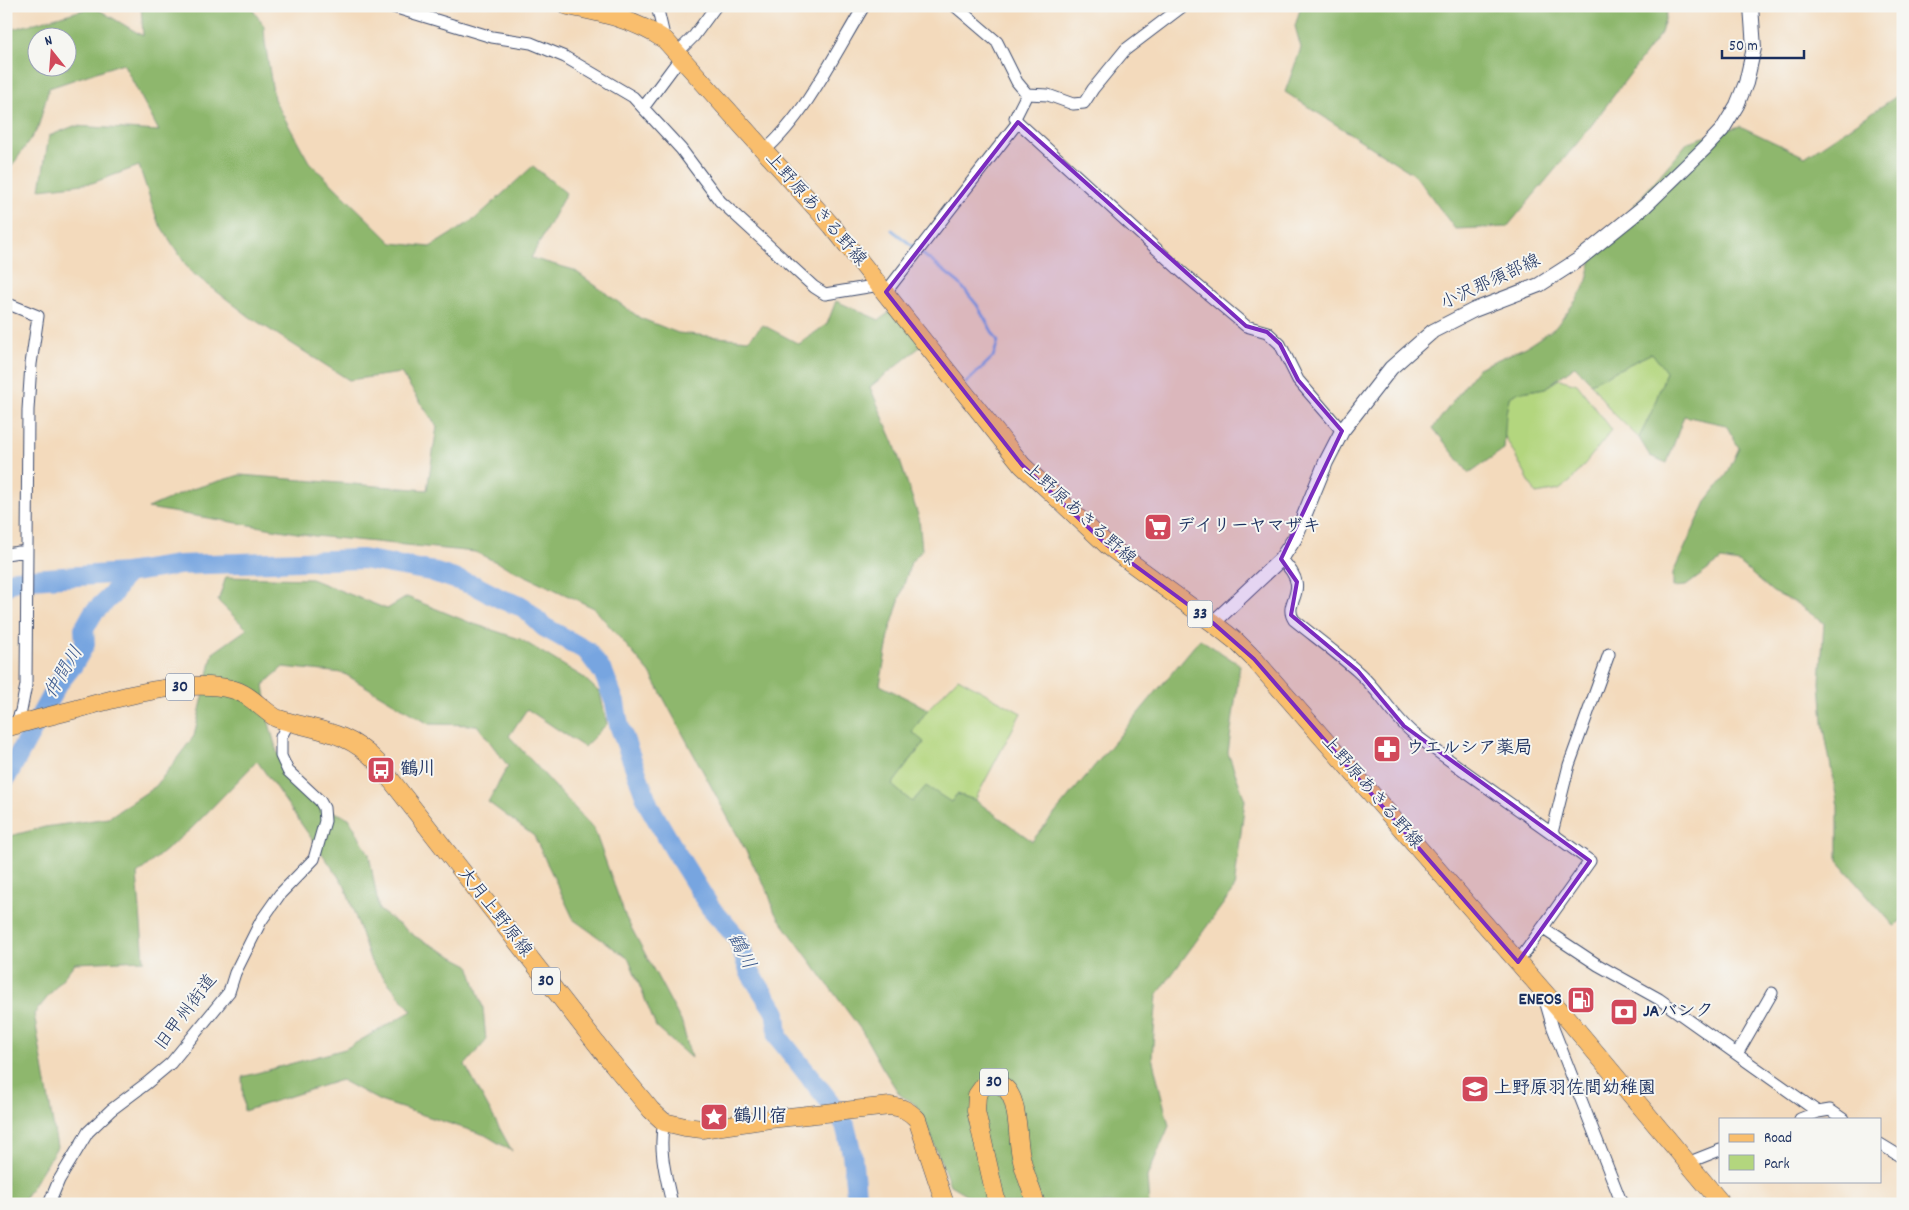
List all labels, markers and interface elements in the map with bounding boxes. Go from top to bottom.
north arrow [28,28,78,78]
scale bar [1722,28,1804,60]
text: N [43,31,55,52]
text: 50 m [1729,36,1758,58]
street label: 上野原あきる野線 [758,148,872,272]
street label: 小沢那須部線 [1437,249,1545,317]
street label: 上野原あきる野線 [1017,458,1141,572]
supermarket icon: デイリーヤマザキ [1143,512,1173,542]
place label: デイリーヤマザキ [1177,515,1321,540]
road number: 33 [1188,600,1212,628]
water label: 仲間川 [39,642,91,704]
road number: 30 [166,674,194,700]
street label: 上野原あきる野線 [1314,731,1428,855]
pharmacy icon: ウエルシア薬局 [1372,734,1402,764]
place label: ウエルシア薬局 [1406,737,1532,762]
bus stop icon: 鶴川 [366,755,396,785]
place label: 鶴川 [400,758,436,783]
street label: 大月上野原線 [451,863,537,963]
water label: 鶴川 [719,929,761,975]
road number: 30 [532,968,560,994]
street label: 旧甲州街道 [150,970,224,1056]
fuel station icon: ENEOS [1566,985,1596,1015]
place label: ENEOS [1518,988,1562,1013]
bank icon: JAバンク [1609,997,1639,1027]
place label: JAバンク [1643,1000,1713,1025]
road number: 30 [980,1068,1008,1096]
school or university icon: 上野原羽佐間幼稚園 [1460,1074,1490,1104]
place label: 上野原羽佐間幼稚園 [1494,1077,1656,1102]
place icon: 鶴川宿 [699,1102,729,1132]
place label: 鶴川宿 [733,1105,787,1130]
legend [1719,1118,1882,1182]
text: Road [1764,1128,1792,1150]
text: Park [1764,1154,1790,1176]

